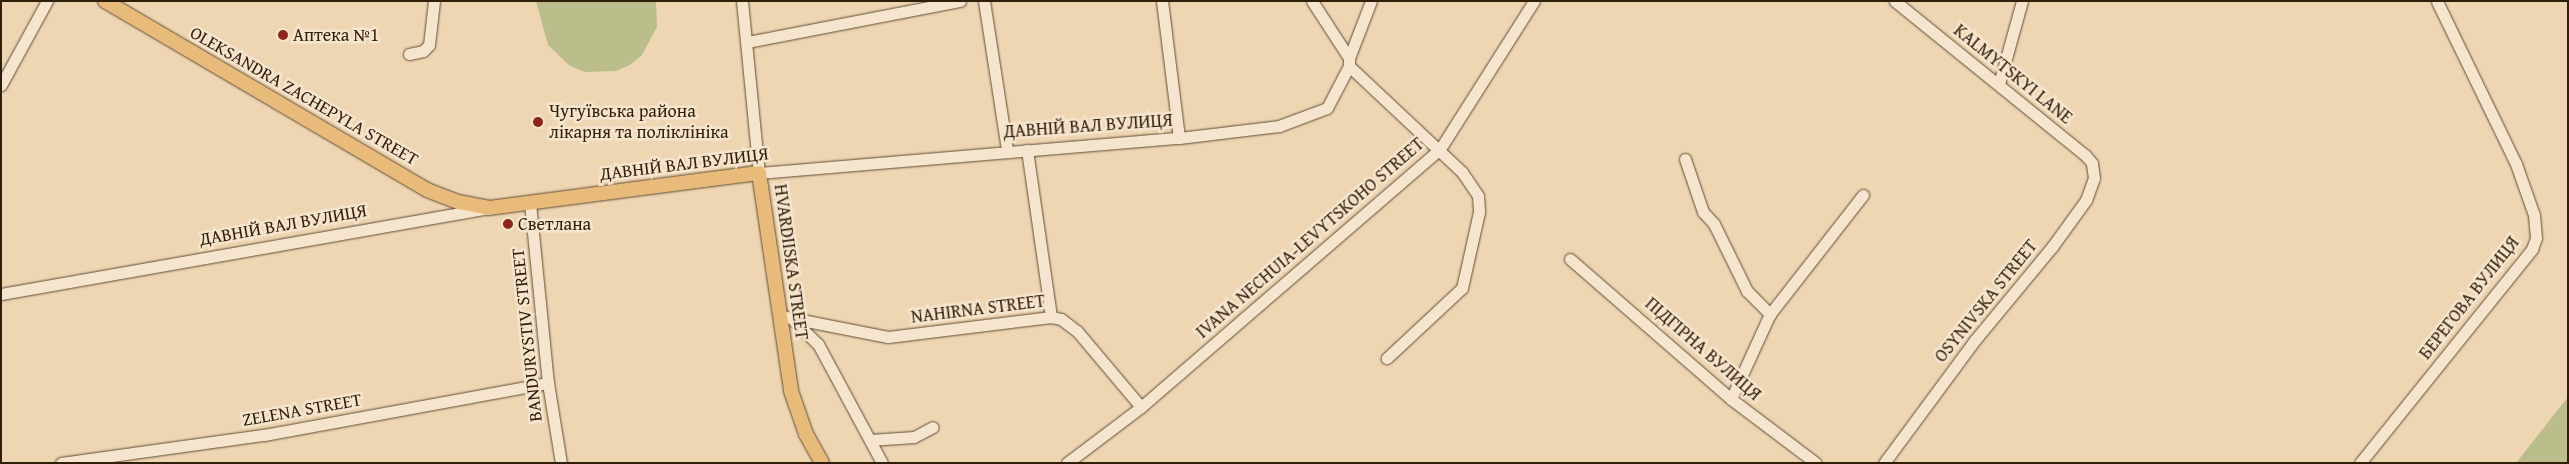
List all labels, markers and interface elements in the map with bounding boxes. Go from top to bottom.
street label: KALMYTSKYI LANE [1949,20,2077,128]
street label: OLEKSANDRA ZACHEPYLA STREET [186,22,422,170]
place label: Аптека №1 [293,24,379,46]
marker: Аптека №1 [277,29,289,41]
place label: Чугуївська района лікарня та поліклініка [549,101,729,144]
street label: ДАВНІЙ ВАЛ ВУЛИЦЯ [1003,109,1173,143]
marker: Чугуївська района лікарня та поліклініка [531,115,545,129]
street label: IVANA NECHUIA-LEVYTSKOHO STREET [1192,133,1428,343]
street label: ДАВНІЙ ВАЛ ВУЛИЦЯ [599,143,769,185]
street label: HVARDIISKA STREET [769,183,813,341]
street label: ДАВНІЙ ВАЛ ВУЛИЦЯ [198,200,368,250]
place label: Светлана [518,213,591,235]
marker: Светлана [502,218,514,230]
street label: БЕРЕГОВА ВУЛИЦЯ [2414,232,2524,364]
street label: OSYNIVSKA STREET [1930,235,2042,367]
street label: BANDURYSTIV STREET [507,247,547,423]
street label: NAHIRNA STREET [910,290,1046,328]
street label: ПІДГІРНА ВУЛИЦЯ [1641,293,1765,405]
street label: ZELENA STREET [241,389,363,431]

